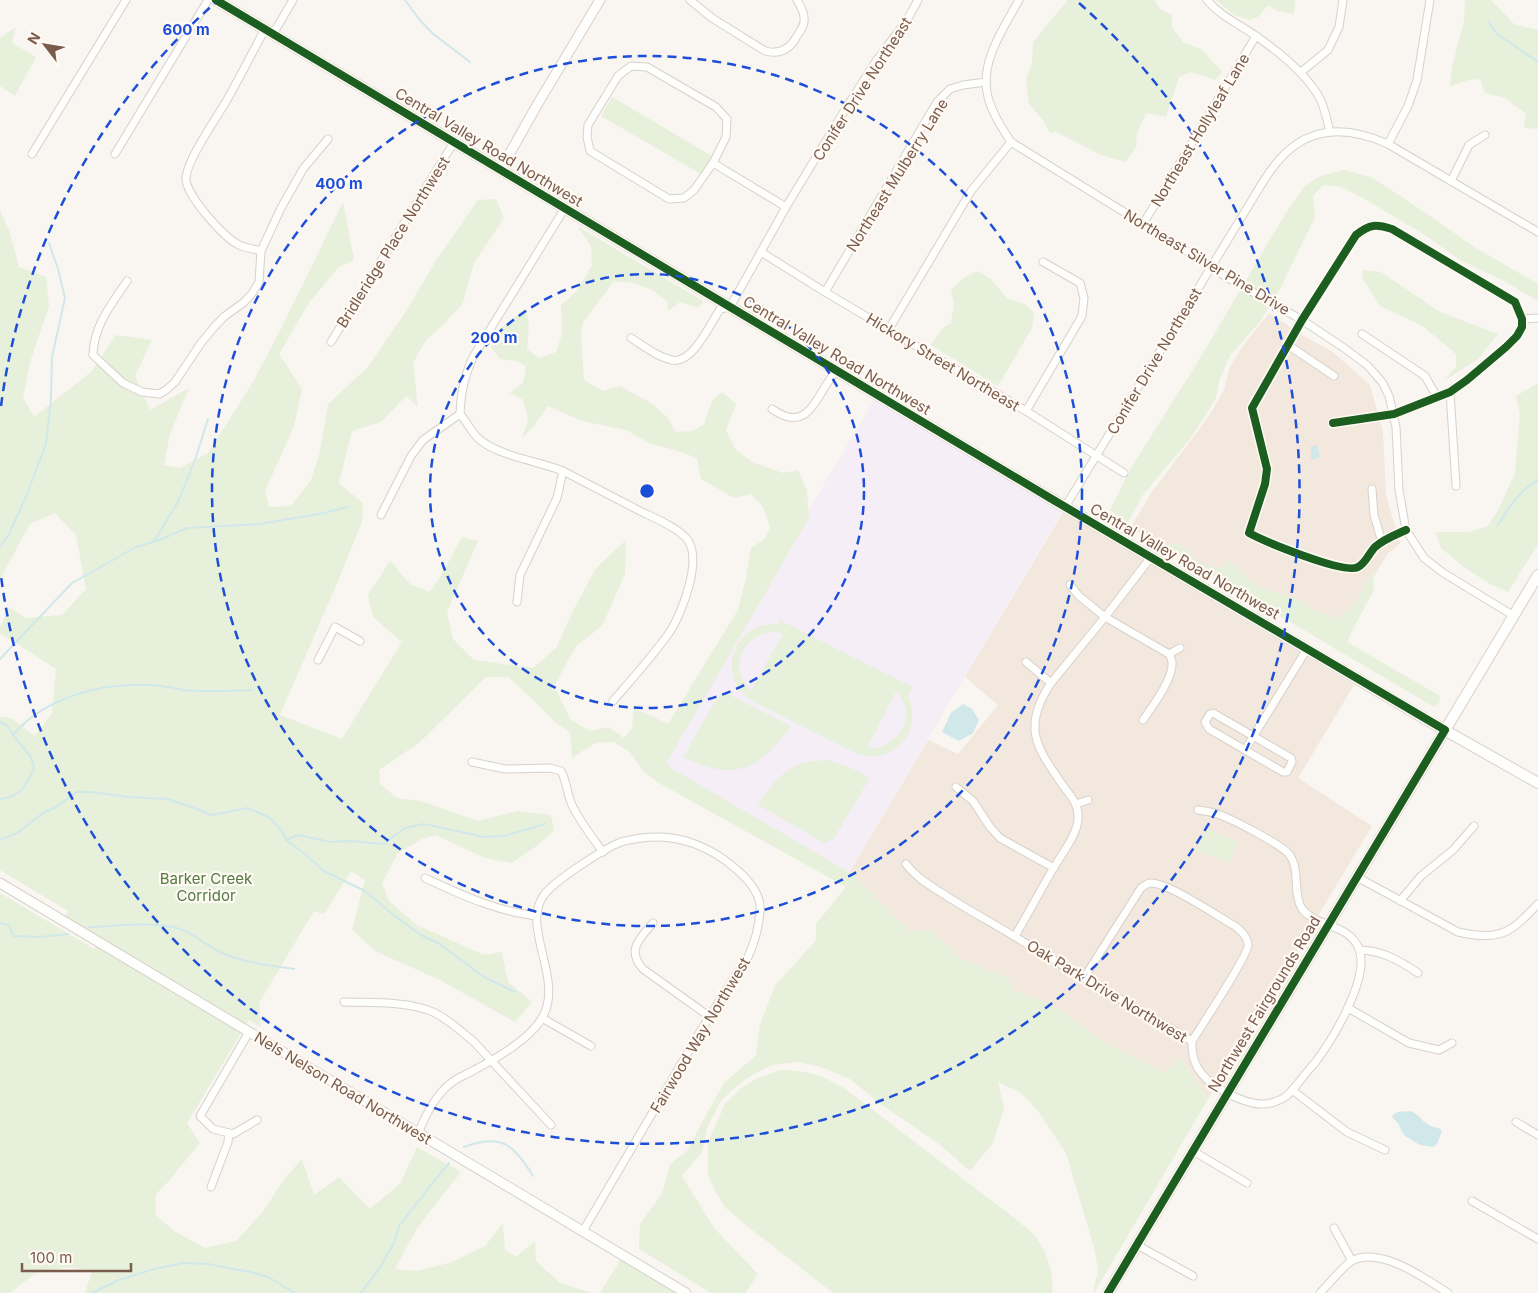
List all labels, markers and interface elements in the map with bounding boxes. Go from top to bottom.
street label: Conifer Drive Northeast [808,13,916,164]
north arrow [20,20,70,70]
text: 600 m [162,20,210,39]
text: N [23,29,43,47]
street label: Northeast Hollyleaf Lane [1147,50,1253,210]
street label: Central Valley Road Northwest [392,83,586,211]
street label: Northeast Mulberry Lane [842,95,952,255]
street label: Bridleridge Place Northwest [332,153,454,331]
text: 400 m [315,174,363,193]
street label: Northeast Silver Pine Drive [1121,205,1293,319]
street label: Conifer Drive Northeast [1103,284,1205,438]
street label: Central Valley Road Northwest [740,291,934,419]
street label: Hickory Street Northeast [863,309,1023,415]
text: 200 m [471,328,517,347]
centre of rings [638,482,656,500]
street label: Central Valley Road Northwest [1087,499,1283,623]
park label: Barker Creek Corridor [160,869,253,905]
street label: Northwest Fairgrounds Road [1204,912,1324,1096]
street label: Oak Park Drive Northwest [1023,936,1191,1046]
street label: Fairwood Way Northwest [646,954,754,1116]
street label: Nels Nelson Road Northwest [251,1027,435,1149]
scale bar [22,1240,131,1272]
text: 100 m [30,1248,72,1267]

